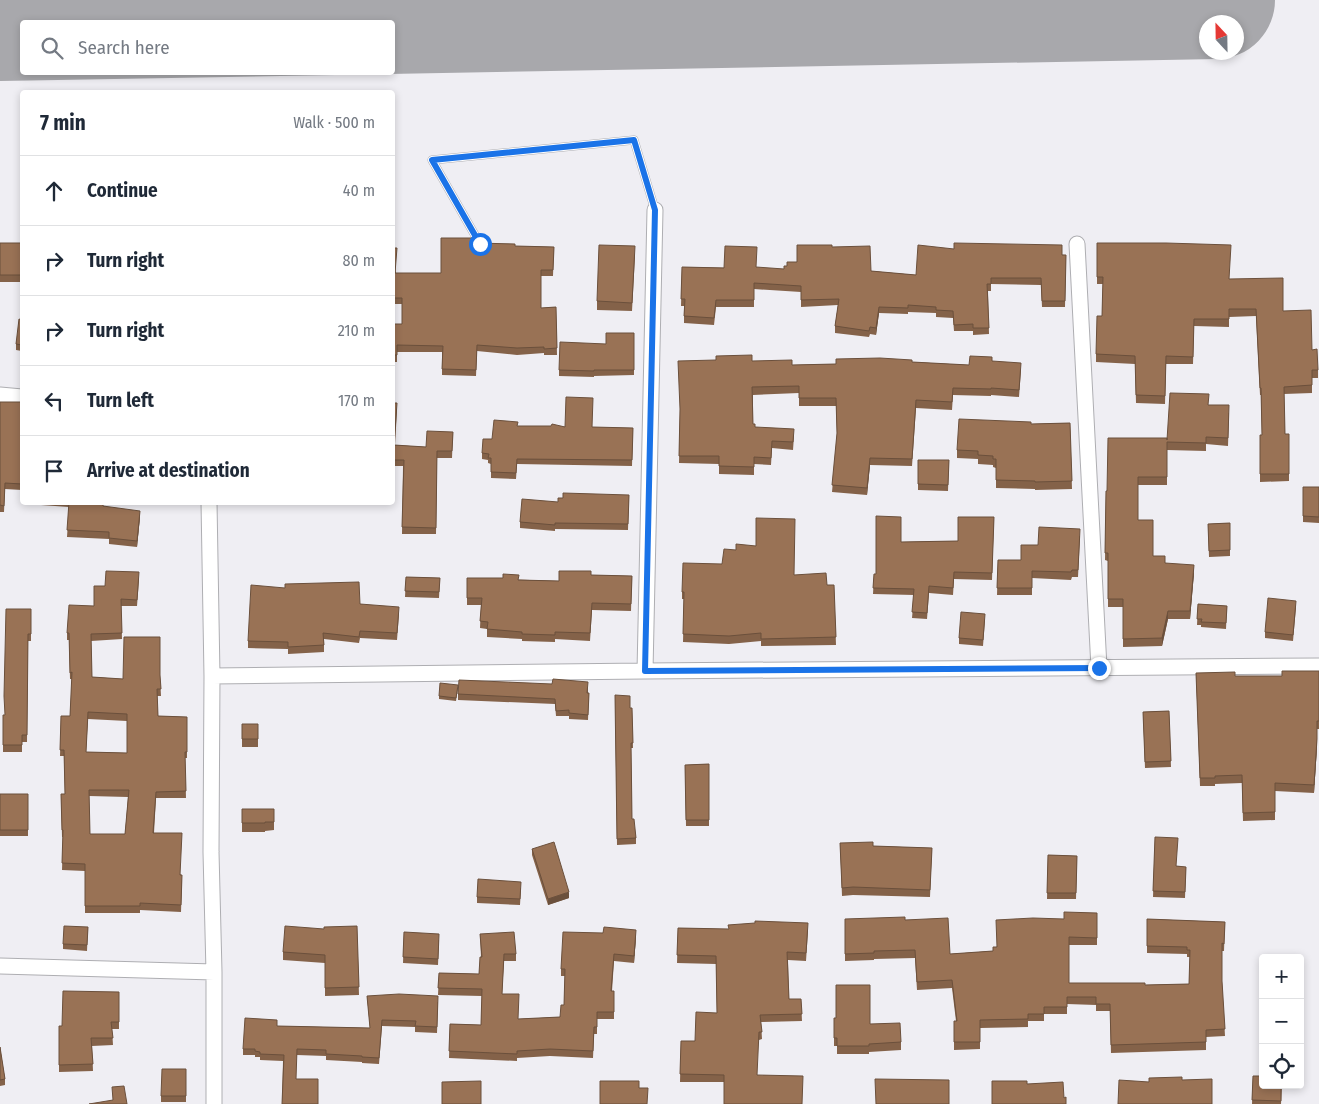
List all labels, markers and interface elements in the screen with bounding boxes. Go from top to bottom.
north arrow [1199,15,1244,60]
search box [20,20,395,75]
icon: search [38,34,66,62]
text: Search here [78,36,170,59]
text: 7 min [40,110,86,136]
text: Walk · 500 m [293,113,375,132]
icon: ahead [40,177,68,205]
text: Continue [87,179,158,202]
text: 40 m [343,181,375,200]
route start [469,233,492,256]
icon: right [40,247,68,275]
text: Turn right [87,249,164,272]
text: 80 m [343,251,375,270]
icon: right [40,317,68,345]
text: Turn right [87,319,164,342]
text: 210 m [338,321,375,340]
icon: left [40,387,68,415]
text: Turn left [87,389,154,412]
text: 170 m [338,391,375,410]
icon: arrive [40,457,68,485]
text: Arrive at destination [87,459,250,482]
route end [1088,657,1111,680]
map controls [1259,954,1304,1089]
button: + [1259,954,1304,999]
button: − [1259,999,1304,1044]
button: locate [1259,1044,1304,1089]

